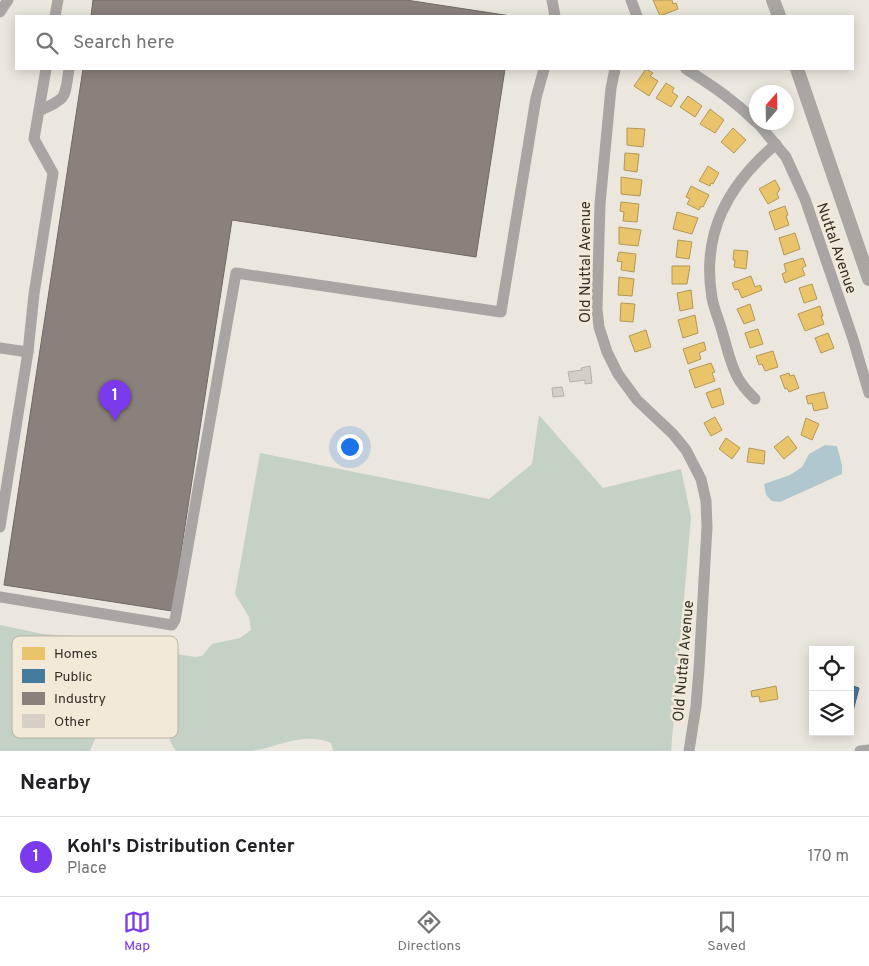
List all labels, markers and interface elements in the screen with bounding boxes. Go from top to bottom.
search box [15,15,854,70]
icon: search [33,29,61,57]
text: Search here [73,31,175,55]
north arrow [749,85,794,130]
street label: Old Nuttal Avenue [577,201,596,323]
street label: Nuttal Avenue [811,201,860,296]
pin: 1 [99,380,131,421]
your location [337,434,363,460]
street label: Old Nuttal Avenue [670,600,699,723]
legend [12,636,178,738]
text: Homes [54,646,98,663]
map controls [809,646,854,736]
button: locate [809,646,854,691]
text: Public [54,669,93,686]
text: Industry [54,691,106,708]
button: layers [809,691,854,736]
text: Other [54,714,91,731]
text: Nearby [20,770,91,797]
text: Kohl's Distribution Center [67,835,295,859]
text: 1 [33,847,39,867]
text: 170 m [808,847,849,867]
text: Place [67,859,107,879]
tab: Map [123,908,151,955]
tab: Directions [397,908,461,955]
tab: Saved [707,908,746,955]

